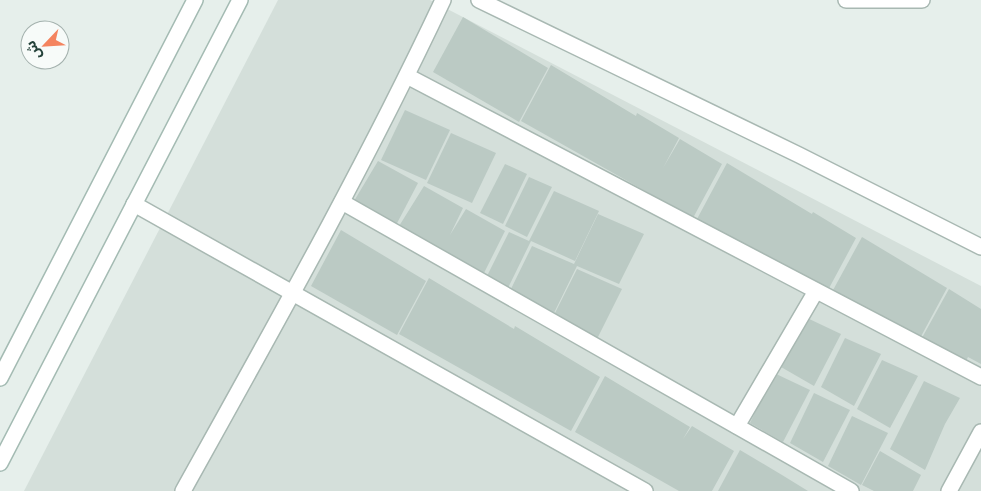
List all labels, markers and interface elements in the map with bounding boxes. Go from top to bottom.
north arrow [20,20,70,70]
text: ش [21,38,45,63]

